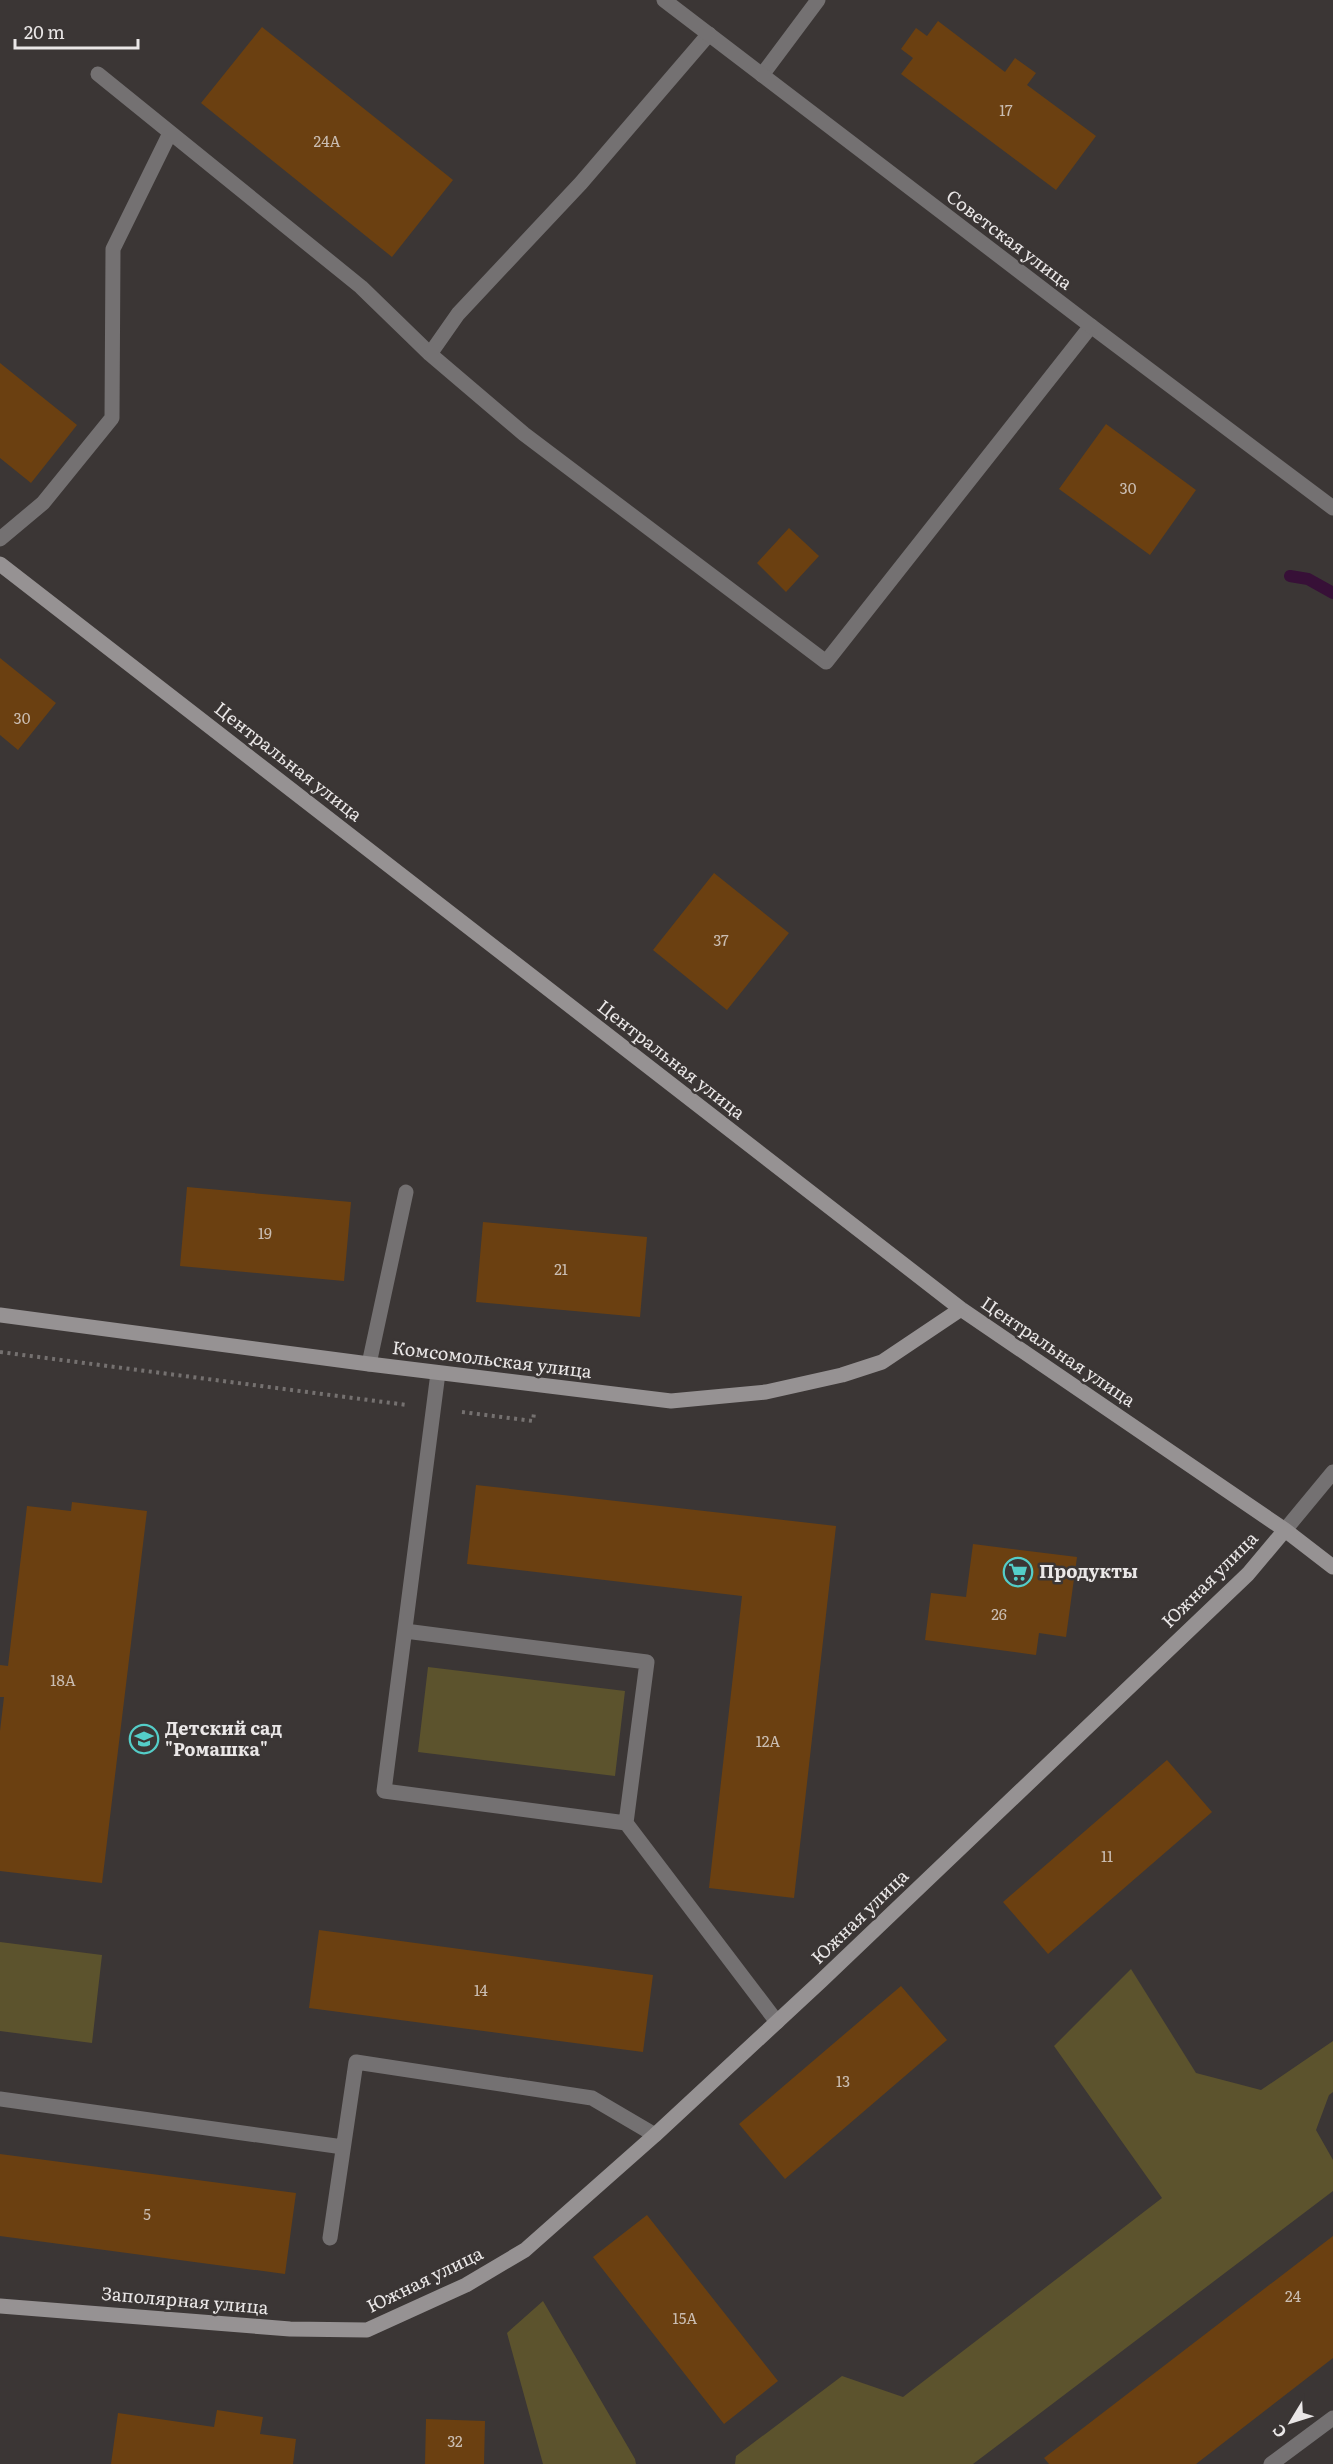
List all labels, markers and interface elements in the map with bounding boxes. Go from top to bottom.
scale bar [15,12,138,50]
text: 20 m [24,18,65,45]
house number: 17 [999,98,1013,121]
house number: 24А [314,129,340,152]
street label: Советская улица [941,182,1079,295]
house number: 30 [1120,476,1137,499]
street label: Центральная улица [209,694,369,827]
house number: 30 [14,706,31,729]
house number: 37 [713,928,729,951]
street label: Центральная улица [592,992,752,1125]
house number: 19 [258,1221,272,1244]
house number: 21 [554,1257,568,1280]
street label: Центральная улица [976,1289,1142,1413]
street label: Комсомольская улица [391,1333,594,1384]
street label: Южная улица [1155,1524,1263,1633]
supermarket icon: Продукты [1002,1556,1034,1588]
place label: Продукты [1039,1557,1138,1584]
house number: 26 [991,1602,1007,1625]
house number: 18А [50,1668,76,1691]
place label: Детский сад "Ромашка" [165,1714,282,1762]
school or university icon: Детский сад "Ромашка" [128,1723,160,1755]
house number: 12А [756,1729,780,1752]
house number: 11 [1101,1844,1113,1867]
street label: Южная улица [804,1862,914,1970]
house number: 14 [474,1978,488,2001]
house number: 13 [836,2069,850,2092]
house number: 5 [143,2202,151,2225]
street label: Южная улица [362,2239,487,2319]
street label: Заполярная улица [101,2279,270,2320]
house number: 24 [1285,2284,1301,2307]
house number: 15А [673,2306,697,2329]
north arrow [1261,2392,1321,2452]
text: С [1265,2420,1291,2444]
house number: 32 [447,2429,463,2452]

